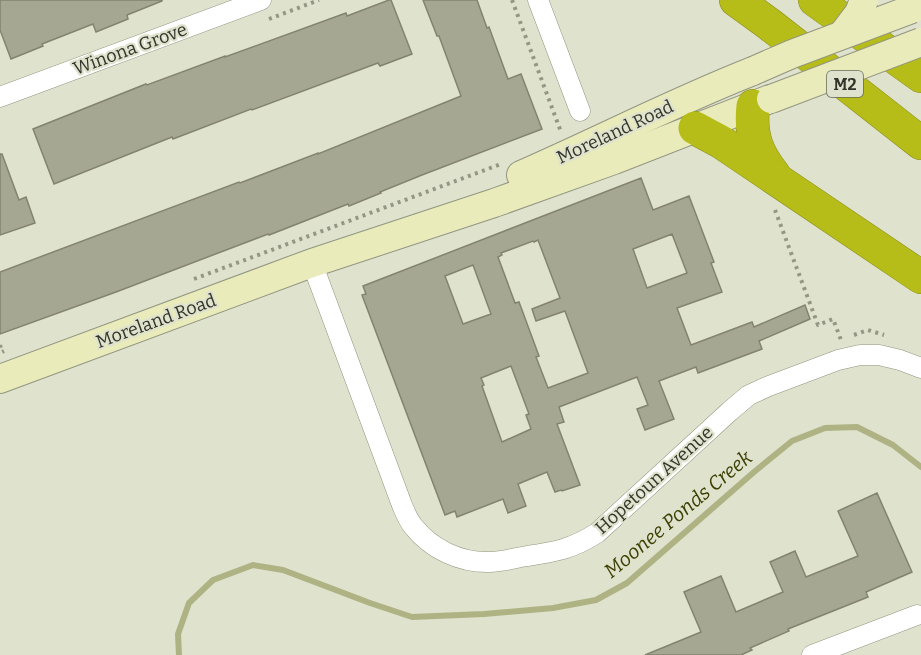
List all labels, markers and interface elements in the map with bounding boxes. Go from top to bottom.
street label: Winona Grove [70,18,190,80]
road number: M2 [827,71,863,97]
street label: Moreland Road [553,95,677,169]
street label: Moreland Road [93,289,219,353]
street label: Hopetoun Avenue [591,421,717,539]
water label: Moonee Ponds Creek [599,445,757,583]

